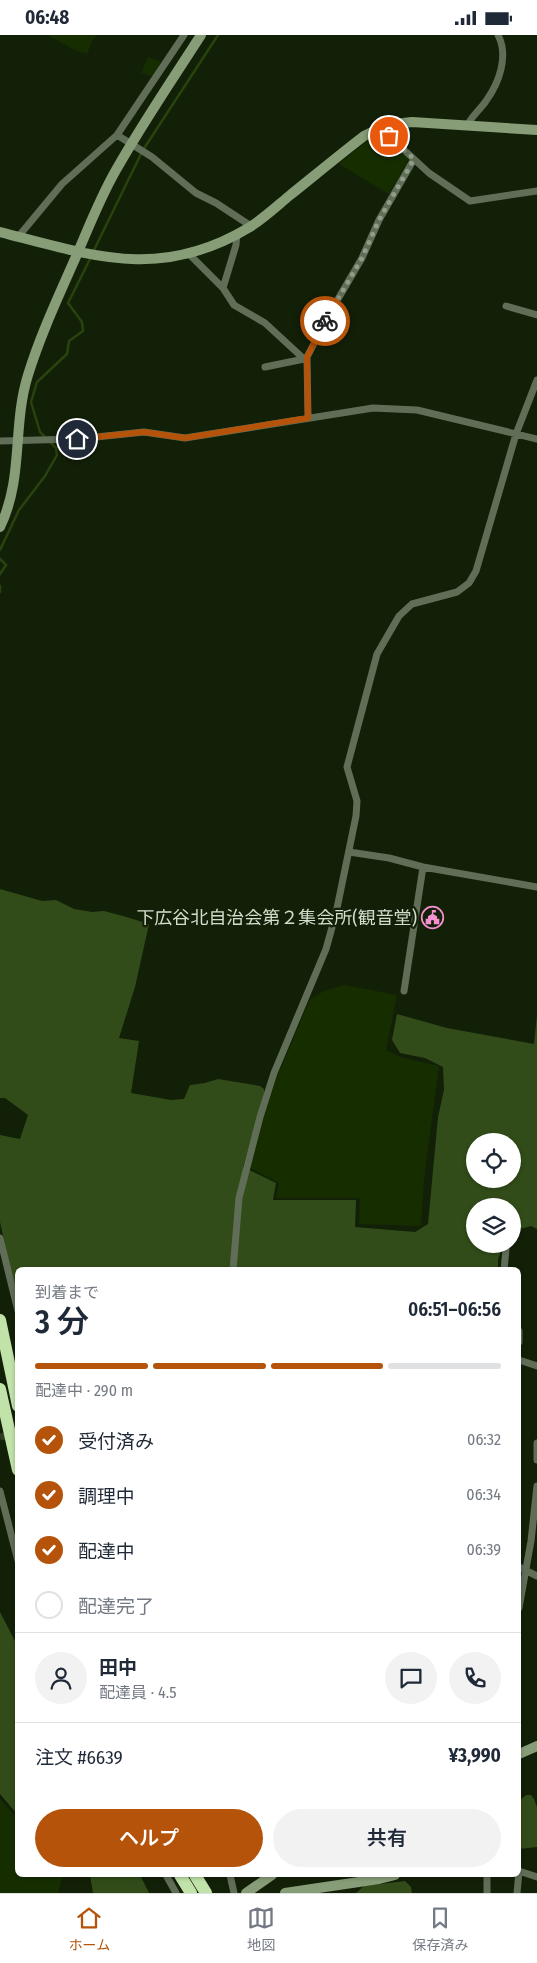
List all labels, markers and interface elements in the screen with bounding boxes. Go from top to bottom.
text: 06:48 [25,6,69,29]
pin [368,115,410,157]
icon: bag [375,122,403,150]
courier [300,296,350,346]
icon: bike [311,307,339,335]
pin [56,418,98,460]
icon: home [63,425,91,453]
public building icon: 下広谷北自治会第２集会所(観音堂) [421,906,445,930]
place label: 下広谷北自治会第２集会所(観音堂) [136,907,417,929]
map controls [466,1133,521,1253]
button: locate [466,1133,521,1188]
button: layers [466,1198,521,1253]
text: 到着まで [35,1283,99,1302]
text: 06:51–06:56 [408,1298,501,1321]
text: 3 分 [35,1303,89,1341]
text: 配達中 · 290 m [35,1381,133,1400]
icon: check [35,1426,63,1454]
text: 受付済み [78,1430,154,1453]
text: 06:32 [467,1430,501,1449]
icon: check [35,1481,63,1509]
text: 調理中 [78,1485,135,1508]
text: 06:34 [466,1485,501,1504]
icon: check [35,1536,63,1564]
text: 配達中 [78,1540,135,1563]
text: 06:39 [466,1540,501,1559]
text: 配達完了 [78,1595,154,1618]
button: person [35,1652,87,1704]
button: chat [385,1652,437,1704]
button: phone [449,1652,501,1704]
text: 田中 [99,1656,137,1679]
text: 配達員 · 4.5 [99,1683,177,1702]
text: ¥3,990 [448,1744,501,1767]
text: 注文 #6639 [35,1746,123,1769]
button: ヘルプ [35,1809,263,1867]
button: 共有 [273,1809,501,1867]
tab: ホーム [69,1904,110,1954]
tab: 地図 [247,1904,275,1954]
tab: 保存済み [412,1904,468,1954]

